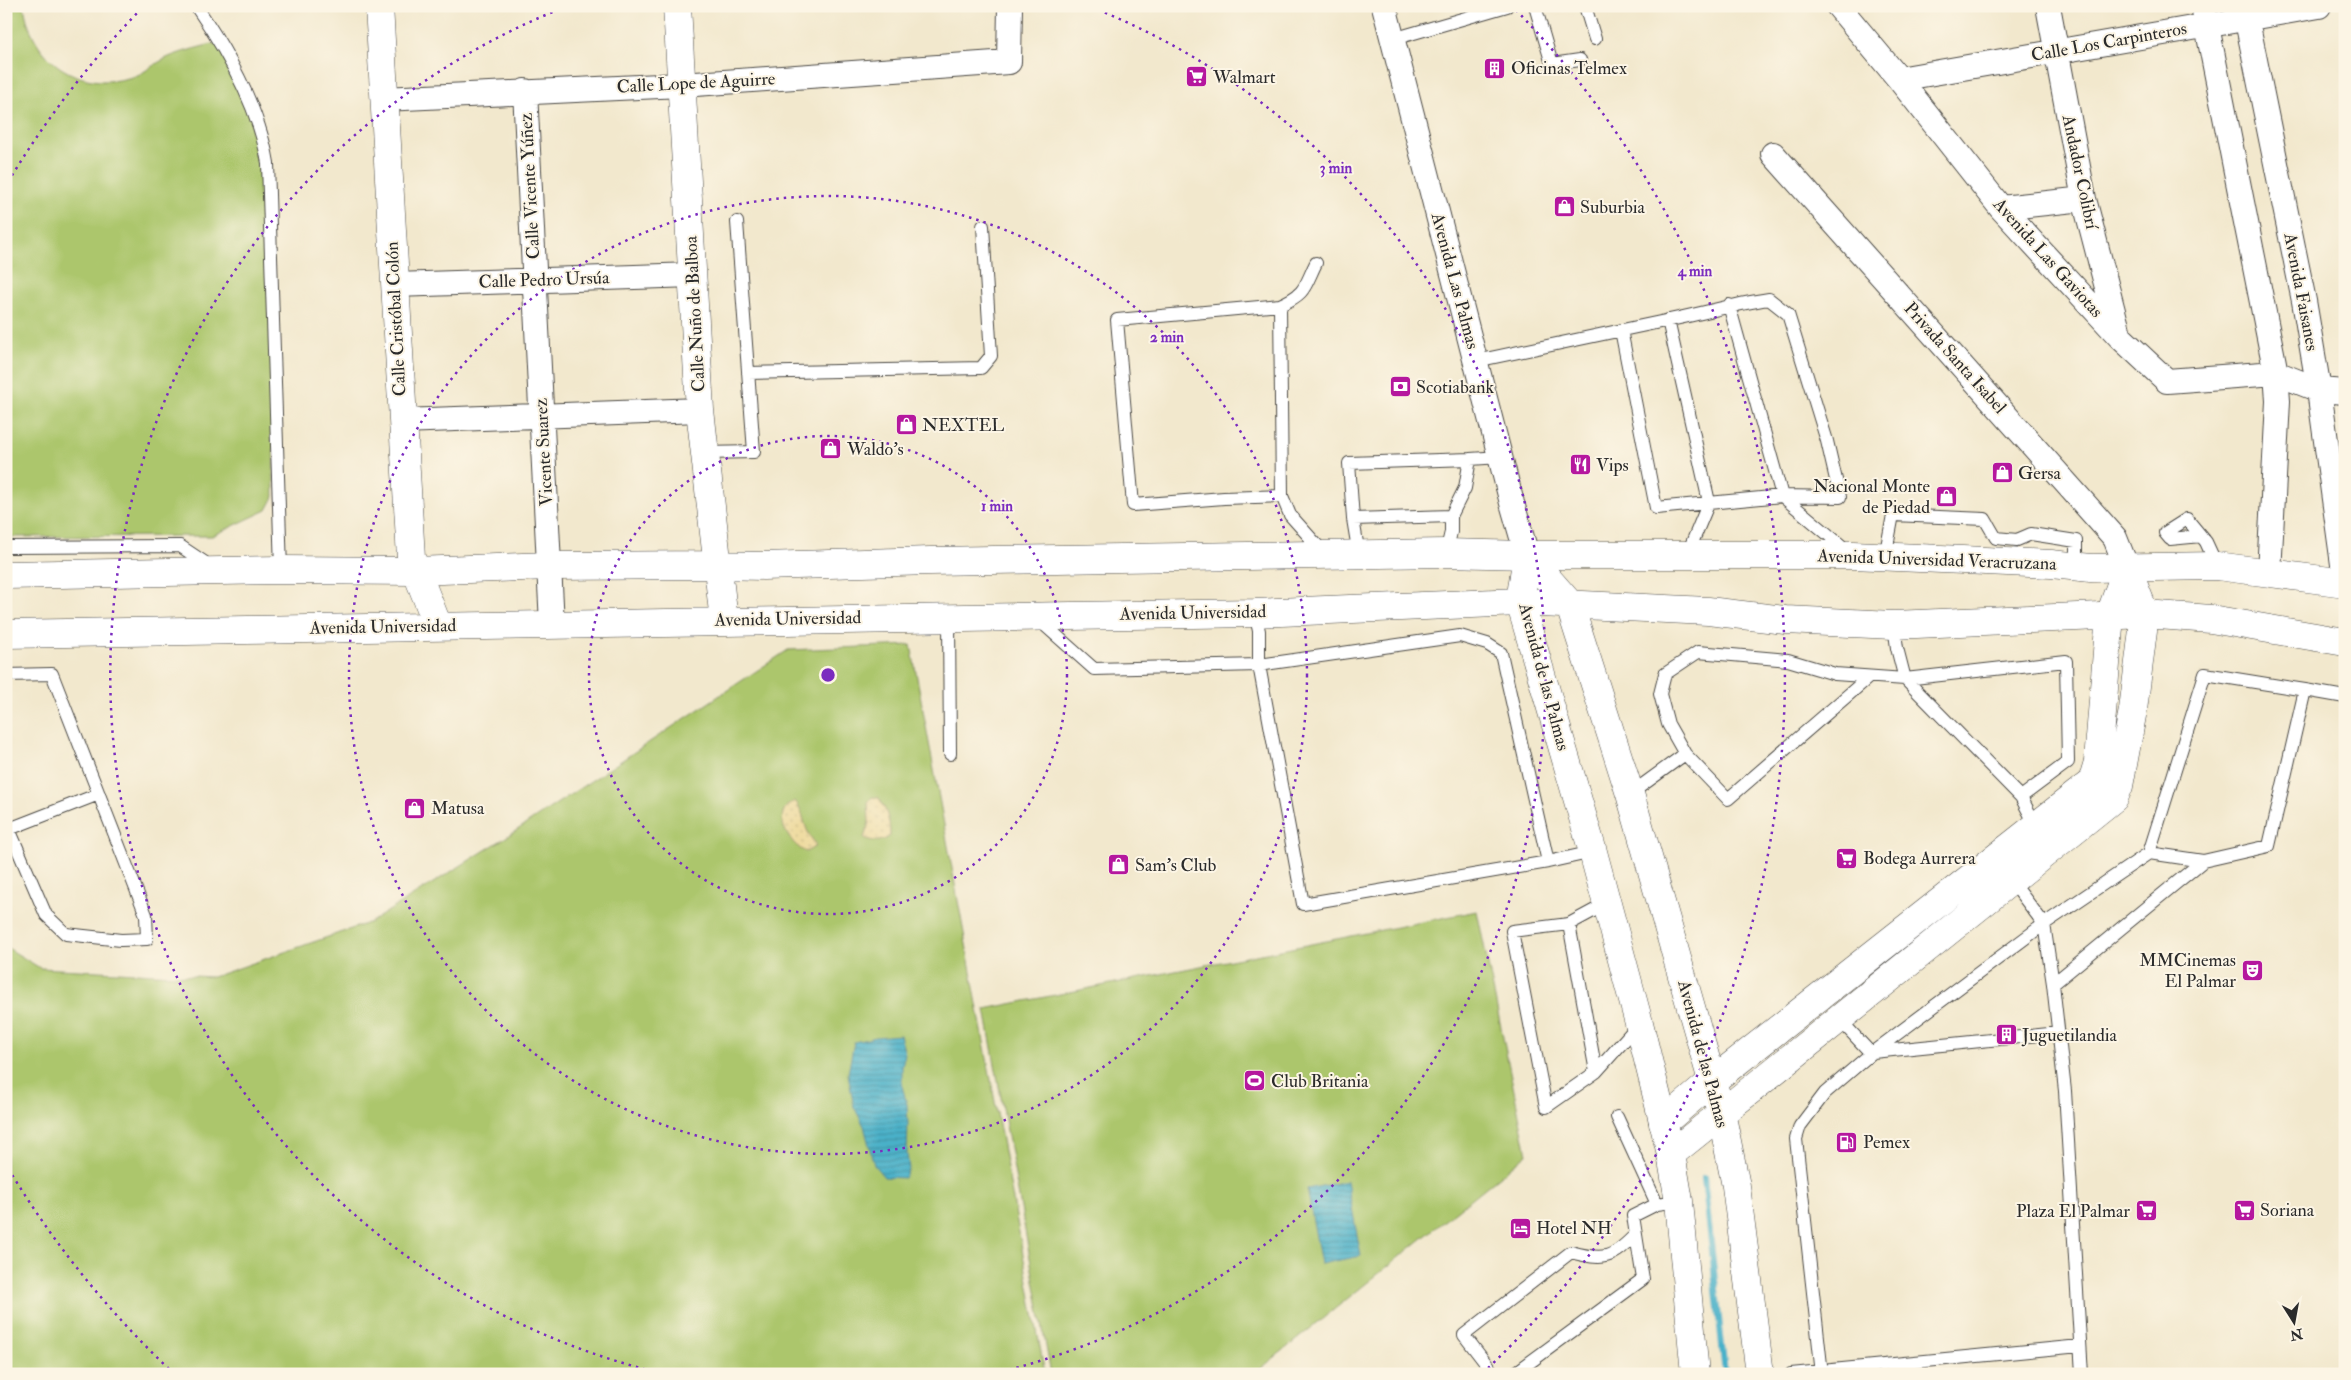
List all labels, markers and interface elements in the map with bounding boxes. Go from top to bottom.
street label: Calle Los Carpinteros [2029,17,2189,67]
building icon: Oficinas Telmex [1483,56,1507,80]
place label: Oficinas Telmex [1511,57,1627,80]
supermarket icon: Walmart [1185,65,1209,89]
place label: Walmart [1212,66,1276,89]
street label: Calle Lope de Aguirre [616,67,776,99]
street label: Calle Vicente Yúñez [515,112,545,260]
street label: Andador Colibrí [2056,112,2104,232]
text: 3 min [1320,159,1352,178]
street label: Avenida Las Gaviotas [1987,193,2108,323]
shop icon: Suburbia [1552,195,1576,219]
place label: Suburbia [1580,196,1646,219]
street label: Avenida Las Palmas [1425,209,1484,352]
street label: Avenida Faisanes [2278,230,2324,353]
street label: Calle Nuño de Balboa [679,235,711,393]
street label: Calle Cristóbal Colón [380,241,412,397]
text: 4 min [1677,262,1713,281]
street label: Calle Pedro Ursúa [478,266,610,294]
street label: Privada Santa Isabel [1899,297,2011,419]
text: 2 min [1150,328,1184,347]
bank icon: Scotiabank [1388,375,1412,399]
place label: Scotiabank [1416,376,1494,399]
street label: Vicente Suarez [530,397,558,507]
shop icon: NEXTEL [894,413,918,437]
place label: NEXTEL [922,414,1004,437]
shop icon: Waldo's [819,437,843,461]
place label: Waldo's [846,438,904,461]
restaurant icon: Vips [1568,453,1592,477]
place label: Vips [1596,454,1629,477]
shop icon: Gersa [1990,461,2014,485]
place label: Gersa [2018,462,2062,485]
place label: Nacional Monte de Piedad [1813,475,1930,519]
shop icon: Nacional Monte de Piedad [1934,484,1958,508]
text: 1 min [981,497,1013,516]
street label: Avenida Universidad Veracruzana [1816,544,2058,576]
street label: Avenida Universidad [1118,600,1267,626]
street label: Avenida de las Palmas [1513,600,1575,753]
street label: Avenida Universidad [713,606,862,632]
street label: Avenida Universidad [308,614,457,640]
centre of rings [819,666,837,684]
shop icon: Matusa [403,796,427,820]
place label: Matusa [431,797,485,820]
supermarket icon: Bodega Aurrera [1835,846,1859,870]
place label: Bodega Aurrera [1863,847,1976,870]
shop icon: Sam's Club [1107,853,1131,877]
place label: Sam's Club [1135,854,1217,877]
place label: MMCinemas El Palmar [2139,949,2236,993]
theatre icon: MMCinemas El Palmar [2240,958,2264,982]
street label: Avenida de las Palmas [1672,977,1734,1130]
building icon: Juguetilandia [1994,1023,2018,1047]
place label: Juguetilandia [2021,1024,2118,1047]
sports icon: Club Britania [1243,1069,1267,1093]
place label: Club Britania [1271,1070,1369,1093]
fuel station icon: Pemex [1835,1130,1859,1154]
place label: Pemex [1863,1131,1910,1154]
supermarket icon: Soriana [2232,1198,2256,1222]
supermarket icon: Plaza El Palmar [2134,1199,2158,1223]
place label: Soriana [2260,1199,2315,1222]
place label: Plaza El Palmar [2016,1200,2130,1223]
hotel icon: Hotel NH [1508,1216,1532,1240]
place label: Hotel NH [1536,1217,1612,1240]
north arrow [2268,1298,2318,1348]
text: N [2288,1325,2305,1344]

